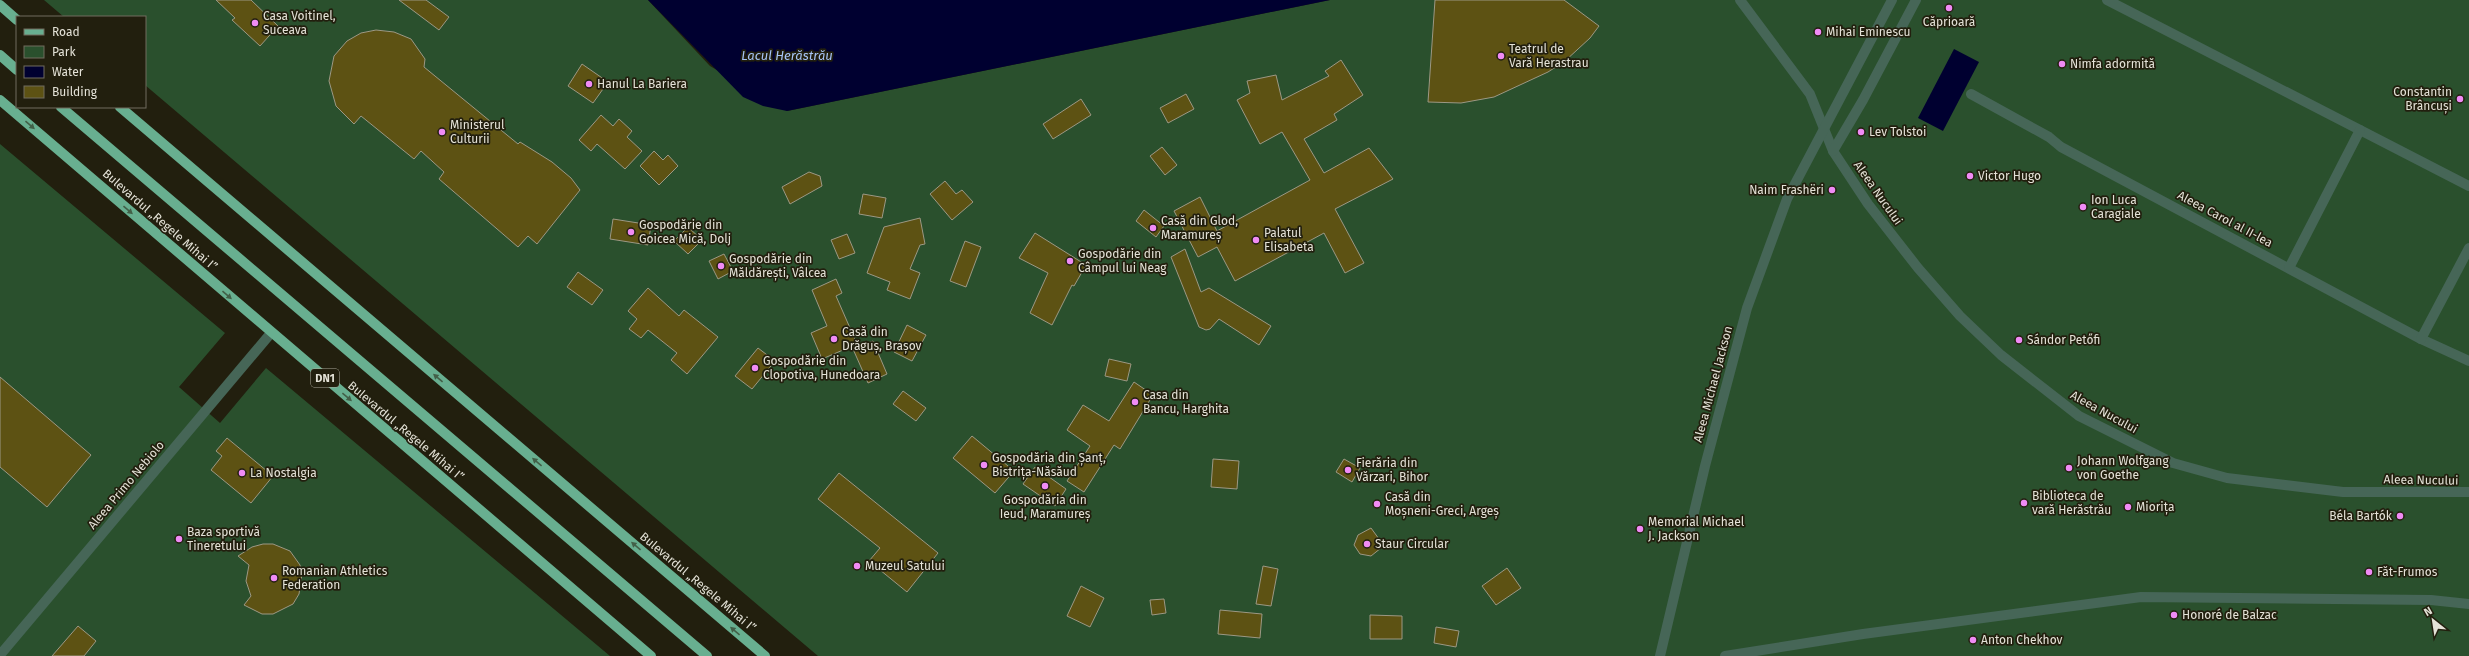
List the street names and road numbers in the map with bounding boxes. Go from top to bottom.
street label: Aleea Nucului [1851,158,1905,228]
street label: Bulevardul „Regele Mihai I” [100,166,220,274]
street label: Aleea Carol al II-lea [2175,188,2275,250]
street label: Aleea Michael Jackson [1691,324,1735,444]
road number: DN1 [311,369,339,387]
street label: Bulevardul „Regele Mihai I” [345,378,467,484]
street label: Aleea Nucului [2068,388,2140,436]
street label: Aleea Primo Nebiolo [85,438,167,532]
street label: Aleea Nucului [2384,472,2458,488]
street label: Bulevardul „Regele Mihai I” [637,529,759,635]

